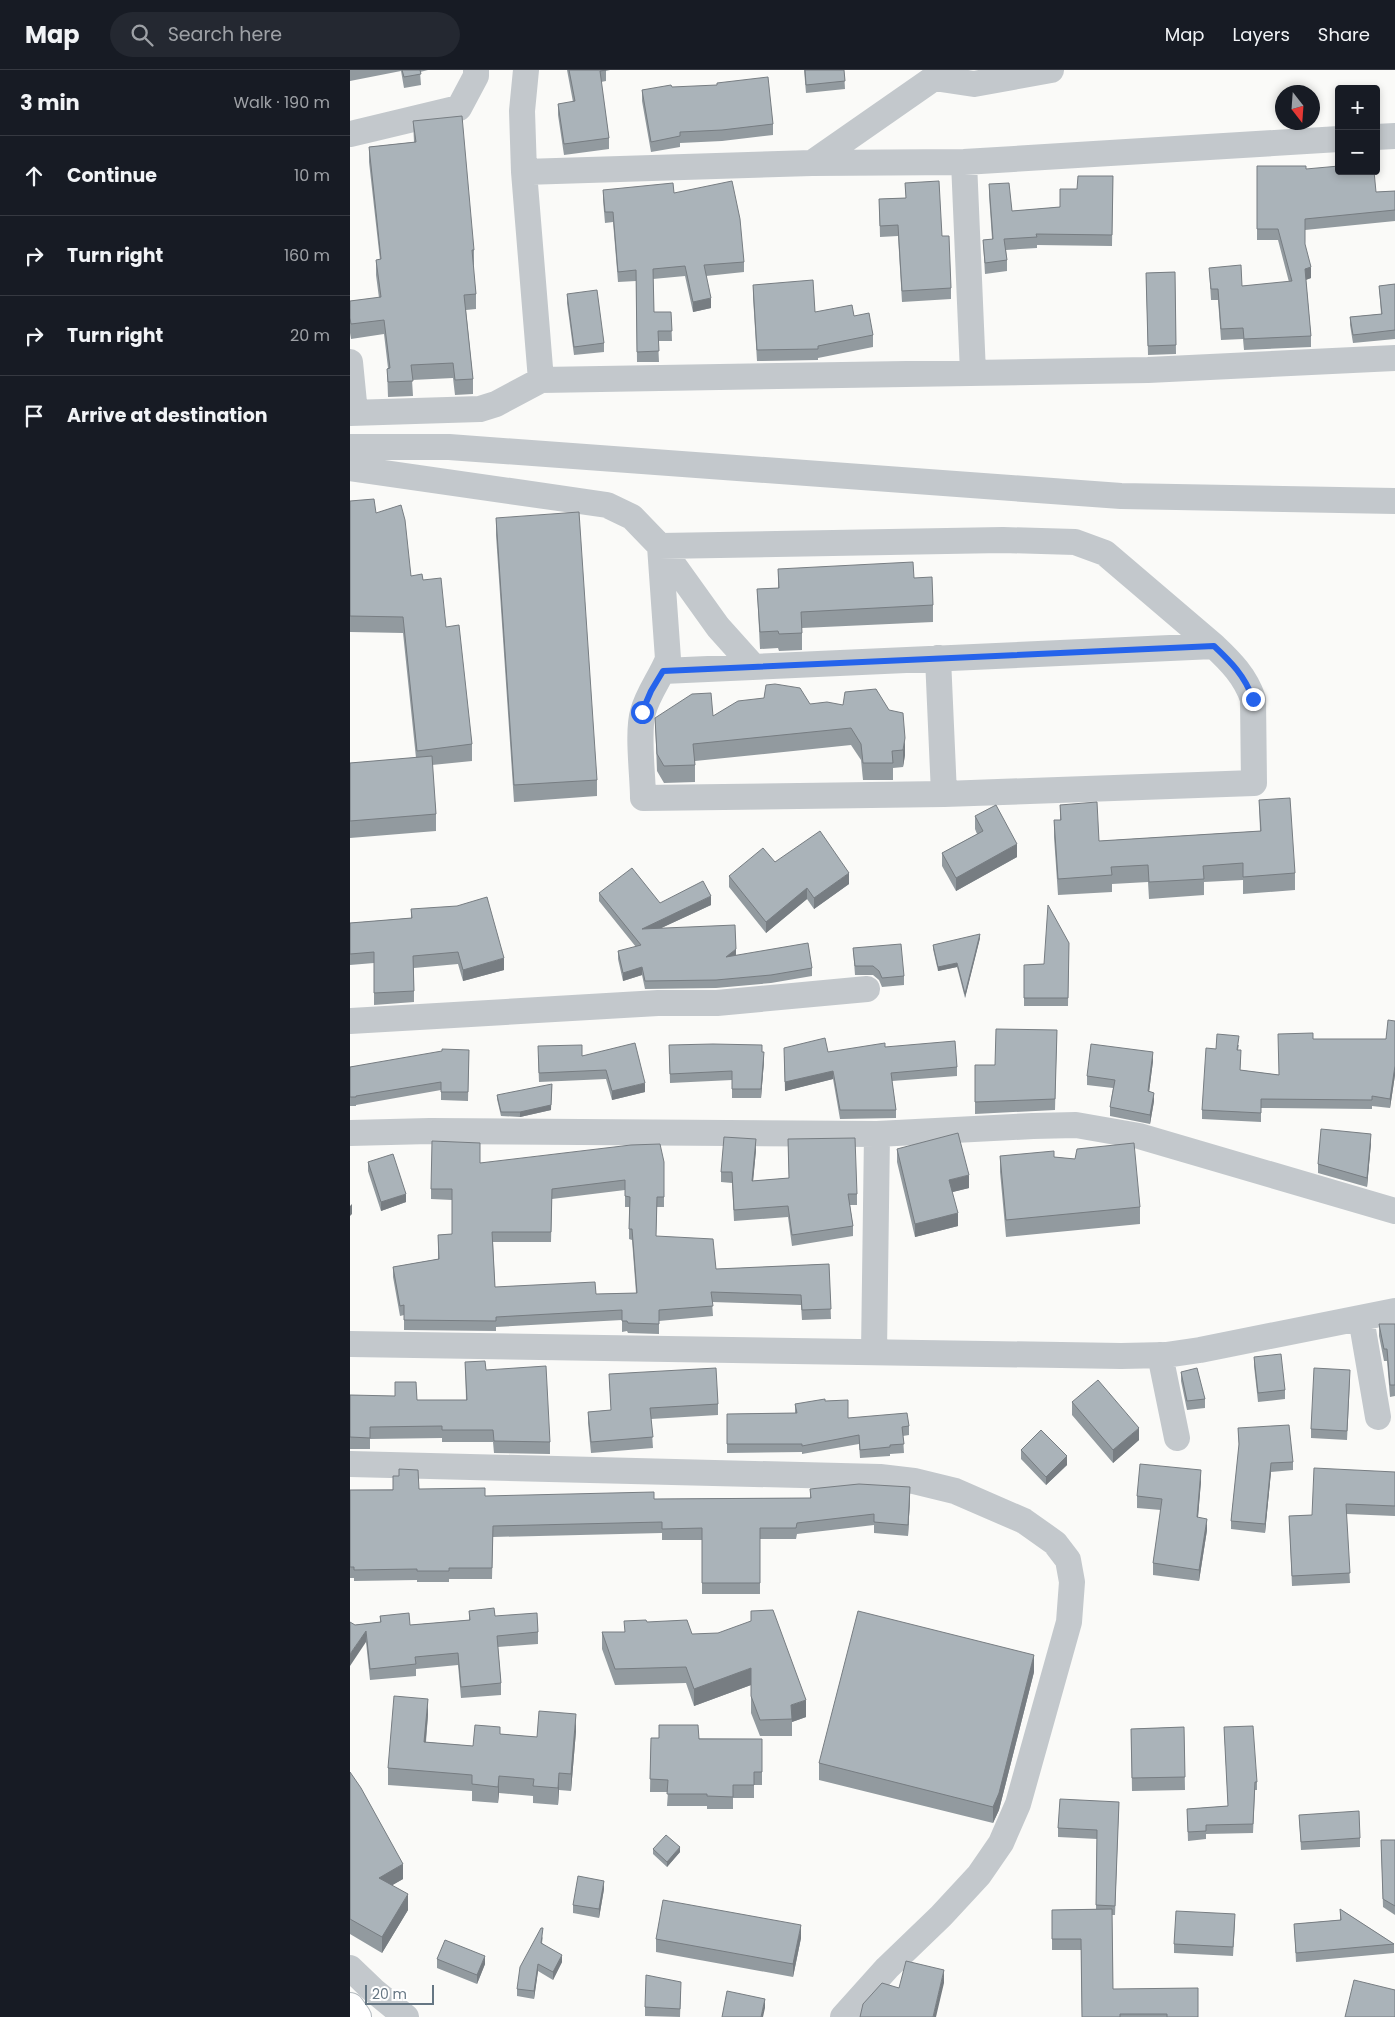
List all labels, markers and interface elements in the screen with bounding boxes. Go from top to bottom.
search box [110,12,460,57]
text: Map [25,18,80,51]
icon: search [128,21,156,49]
text: Search here [168,21,282,48]
text: Map [1165,22,1205,47]
text: Layers [1233,22,1290,47]
text: Share [1318,22,1370,47]
north arrow [1275,85,1320,130]
map controls [1335,85,1380,175]
button: + [1335,85,1380,130]
text: 3 min [20,88,80,117]
text: Walk · 190 m [233,91,330,114]
button: − [1335,130,1380,175]
icon: ahead [20,162,48,190]
text: Continue [67,162,157,189]
text: 10 m [294,164,330,187]
icon: right [20,242,48,270]
text: Turn right [67,242,163,269]
text: 160 m [284,244,330,267]
icon: right [20,322,48,350]
text: Turn right [67,322,163,349]
text: 20 m [290,324,330,347]
icon: arrive [20,402,48,430]
text: Arrive at destination [67,402,268,429]
route end [1242,688,1265,711]
route start [631,701,654,724]
scale bar [365,1982,434,2005]
text: 20 m [372,1984,407,2004]

